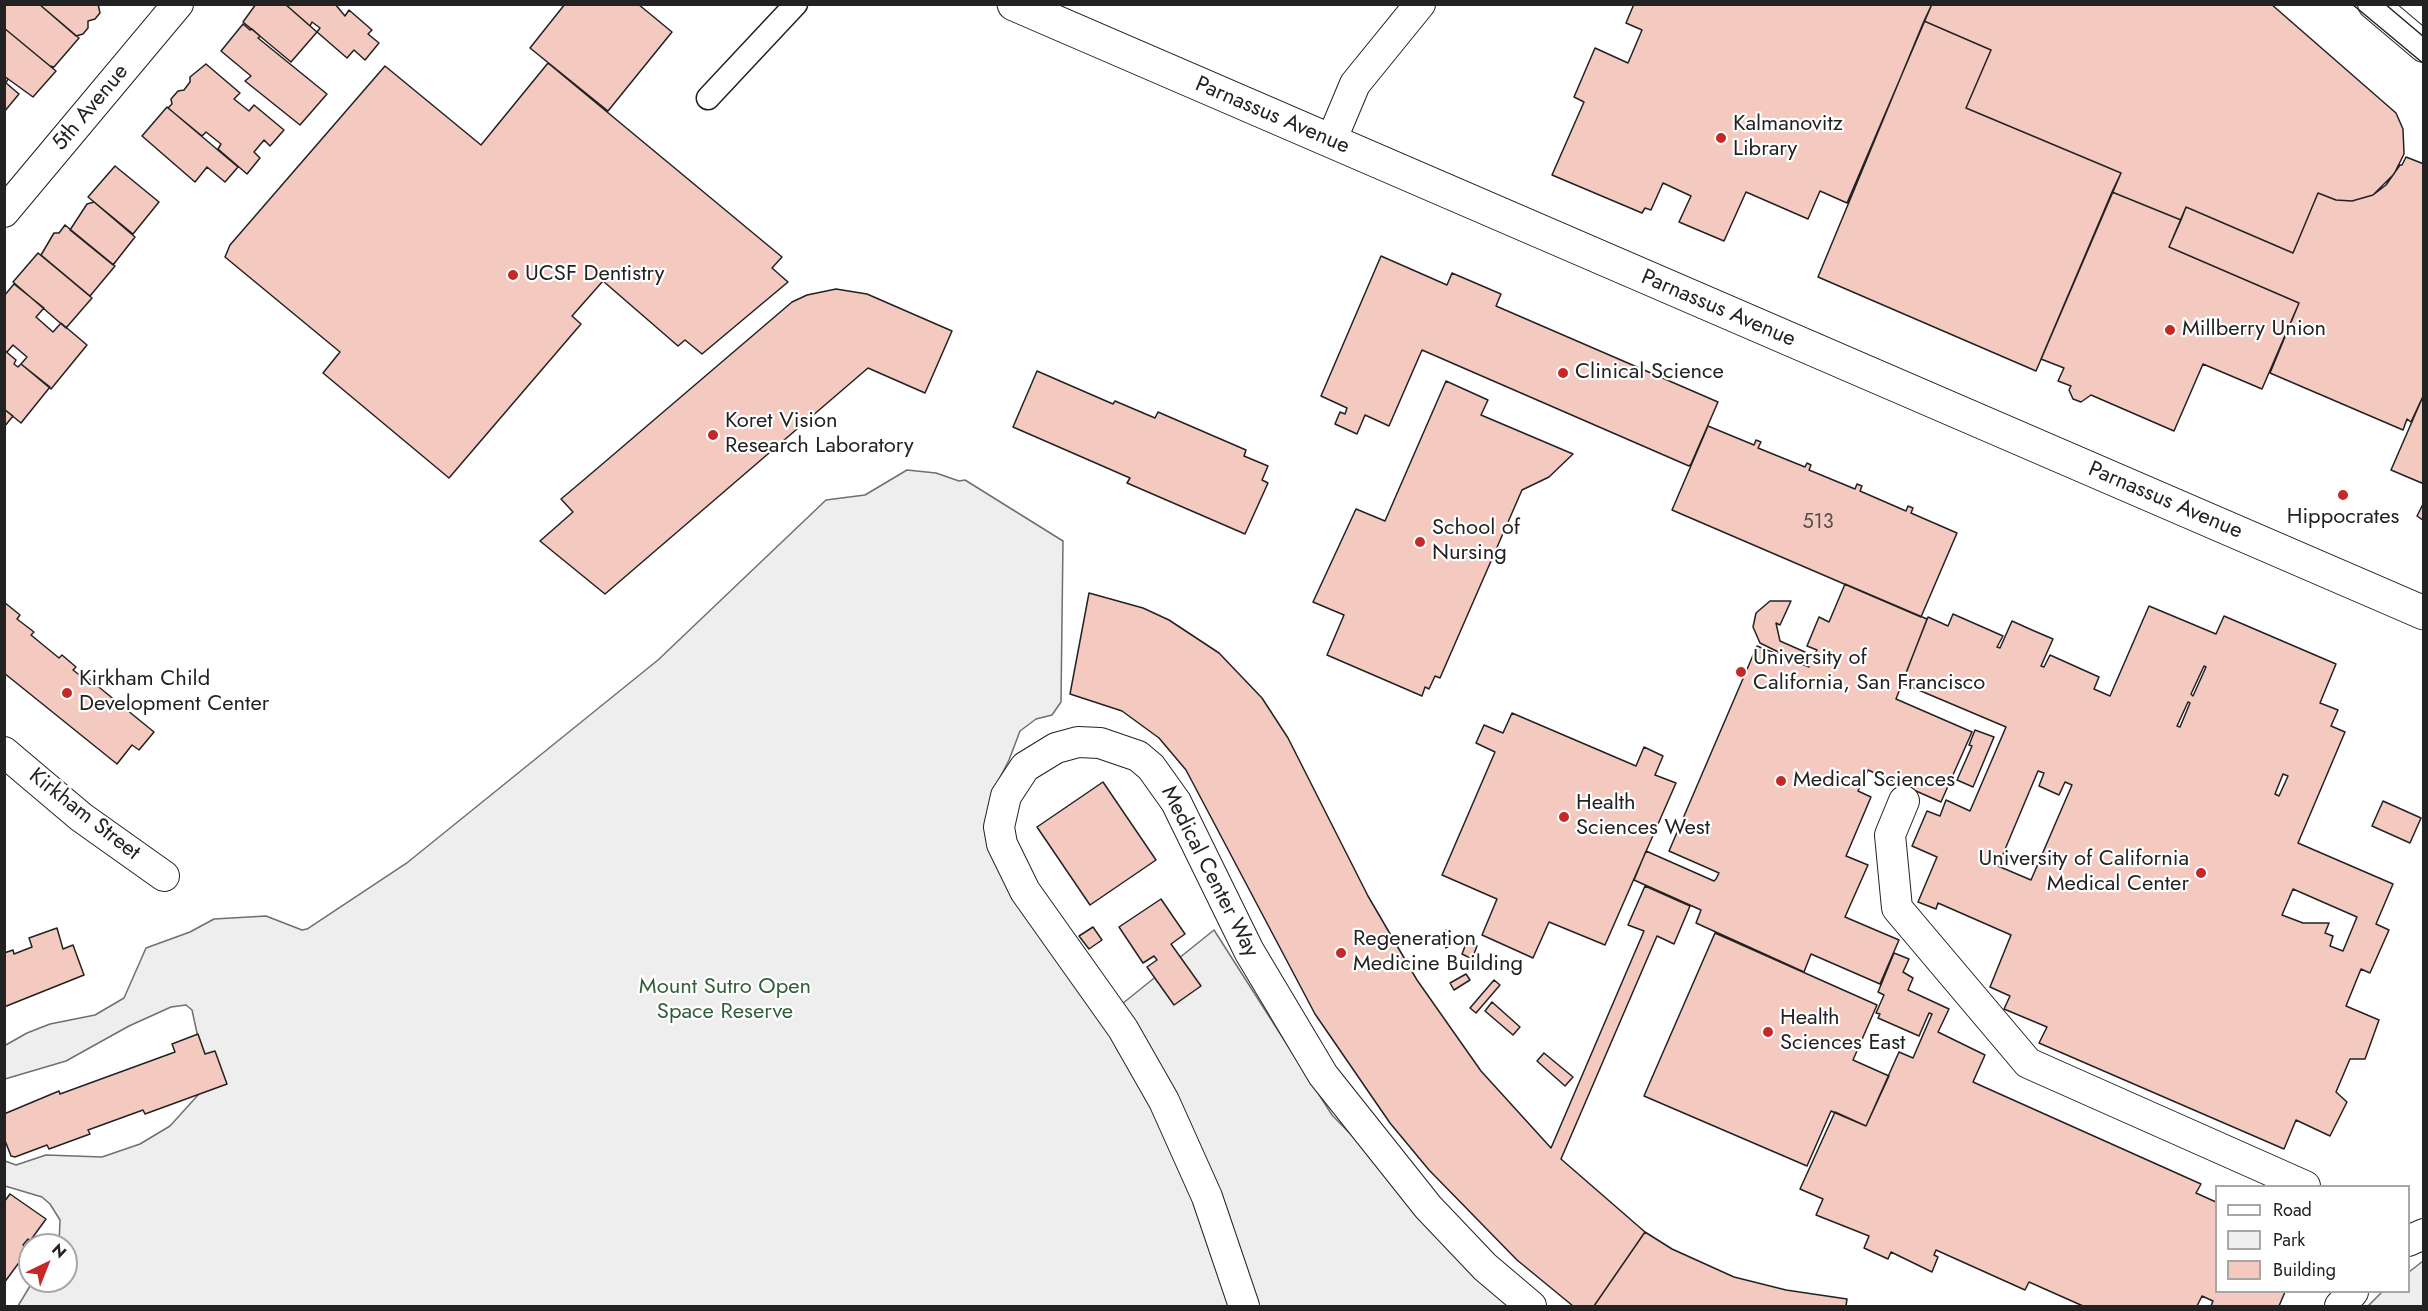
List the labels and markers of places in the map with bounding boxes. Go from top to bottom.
place label: Kalmanovitz Library [1733,112,1843,164]
marker: Kalmanovitz Library [1714,131,1728,145]
place label: UCSF Dentistry [525,262,664,288]
marker: UCSF Dentistry [506,268,520,282]
place label: Millberry Union [2182,317,2326,343]
marker: Millberry Union [2163,323,2177,337]
place label: Clinical Science [1575,360,1724,386]
marker: Clinical Science [1556,366,1570,380]
place label: Koret Vision Research Laboratory [725,409,914,460]
marker: Koret Vision Research Laboratory [706,428,720,442]
marker: Hippocrates [2336,488,2350,502]
place label: Hippocrates [2287,505,2399,531]
place label: School of Nursing [1432,516,1520,568]
marker: School of Nursing [1413,535,1427,549]
place label: University of California, San Francisco [1753,646,1985,698]
marker: University of California, San Francisco [1734,665,1748,679]
place label: Kirkham Child Development Center [79,667,269,718]
marker: Kirkham Child Development Center [60,686,74,700]
place label: Medical Sciences [1793,768,1955,794]
marker: Medical Sciences [1774,774,1788,788]
place label: Health Sciences West [1576,791,1710,842]
marker: Health Sciences West [1557,810,1571,824]
place label: University of California Medical Center [1979,847,2189,898]
marker: University of California Medical Center [2194,866,2208,880]
place label: Regeneration Medicine Building [1353,927,1523,978]
marker: Regeneration Medicine Building [1334,946,1348,960]
place label: Health Sciences East [1780,1006,1905,1058]
marker: Health Sciences East [1761,1025,1775,1039]

